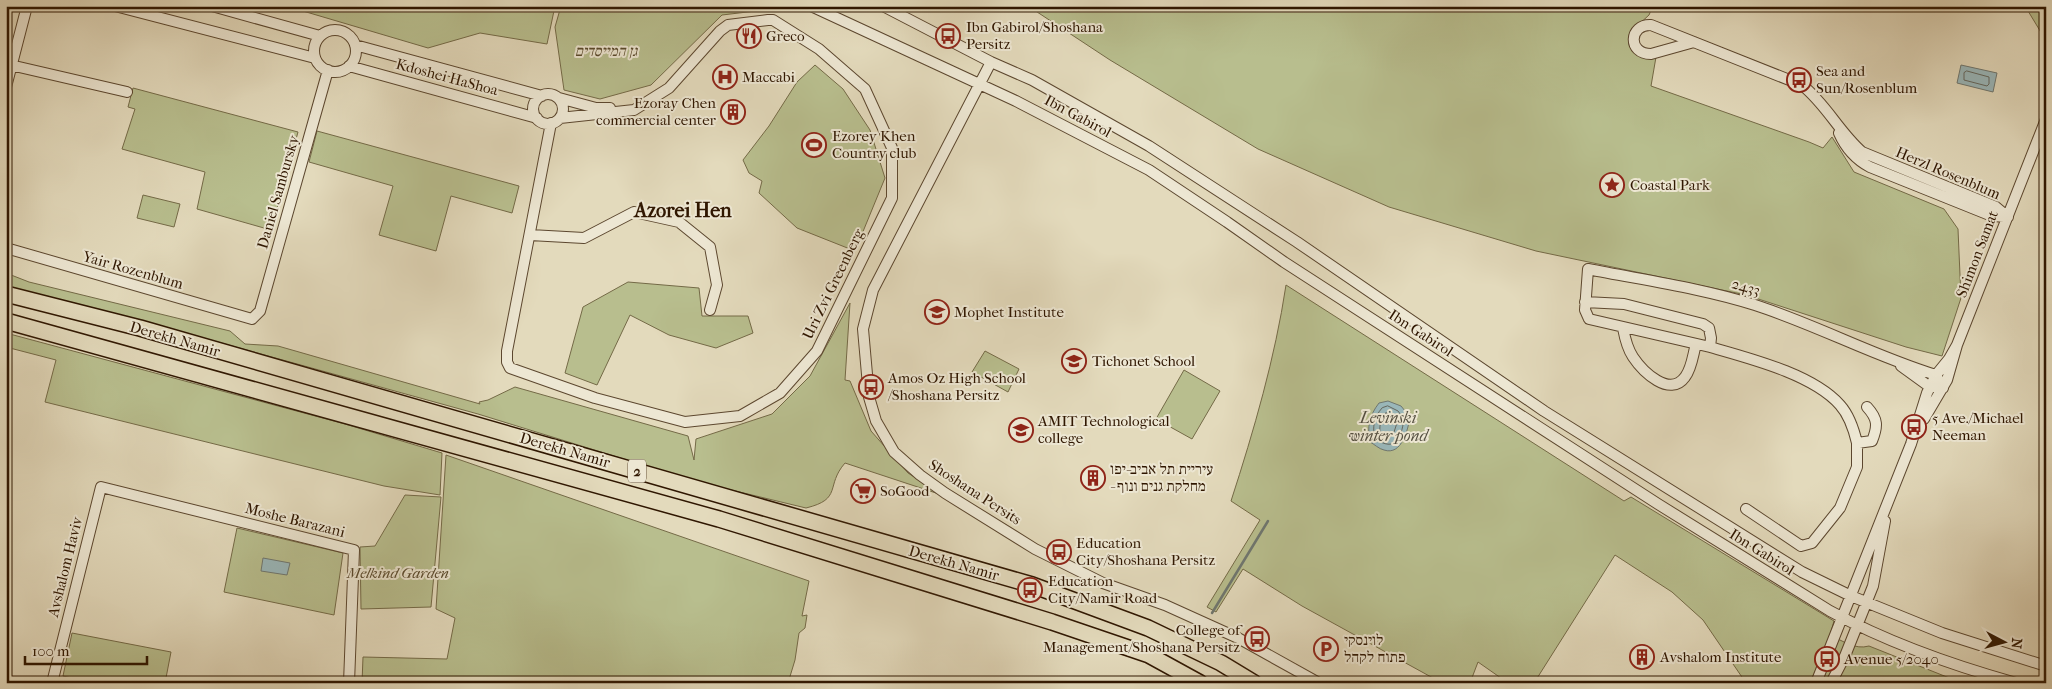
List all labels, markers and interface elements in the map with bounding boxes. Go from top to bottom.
place label: Ibn Gabirol/Shoshana Persitz [966,18,1104,53]
restaurant icon: Greco [736,23,762,49]
bus stop icon: Ibn Gabirol/Shoshana Persitz [935,23,961,49]
place label: Greco [766,27,805,45]
park label: גן המייסדים [575,42,638,60]
street label: Kdoshei HaShoa [394,55,501,100]
place label: Sea and Sun/Rosenblum [1816,62,1918,97]
hospital icon: Maccabi [712,64,738,90]
bus stop icon: Sea and Sun/Rosenblum [1786,67,1812,93]
place label: Maccabi [742,68,796,86]
street label: Ibn Gabirol [1041,91,1115,141]
place label: Ezoray Chen commercial center [596,94,717,129]
building icon: Ezoray Chen commercial center [720,99,746,125]
place label: Ezorey Khen Country club [832,127,917,162]
street label: Daniel Sambursky [253,132,303,251]
sports icon: Ezorey Khen Country club [801,132,827,158]
street label: Herzl Rosenblum [1893,143,2004,203]
place icon: Coastal Park [1599,172,1625,198]
place label: Coastal Park [1630,176,1710,194]
district label: Azorei Hen [632,199,732,222]
street label: Shimon Samat [1952,207,2002,300]
street label: Uri Zvi Greenberg [798,225,868,342]
street label: Yair Rozenblum [80,247,186,293]
street label: 2433 [1730,274,1762,300]
school or university icon: Mophet Institute [924,299,950,325]
place label: Mophet Institute [954,303,1064,321]
street label: Ibn Gabirol [1385,306,1457,360]
street label: Derekh Namir [128,318,223,361]
school or university icon: Tichonet School [1061,348,1087,374]
place label: Tichonet School [1092,352,1195,370]
place label: Amos Oz High School /Shoshana Persitz [887,369,1026,404]
bus stop icon: Amos Oz High School /Shoshana Persitz [858,374,884,400]
water label: Levinski winter pond [1348,408,1429,445]
place label: 5 Ave./Michael Neeman [1932,409,2024,444]
place label: AMIT Technological college [1037,412,1170,447]
bus stop icon: 5 Ave./Michael Neeman [1901,414,1927,440]
school or university icon: AMIT Technological college [1008,417,1034,443]
street label: Derekh Namir [518,429,613,472]
street label: Shoshana Persits [925,455,1025,529]
road number: 2 [628,460,646,482]
place label: עיריית תל אביב-יפו - מחלקת גנים ונוף [1110,460,1213,495]
building icon: עיריית תל אביב-יפו - מחלקת גנים ונוף [1080,465,1106,491]
supermarket icon: SoGood [850,478,876,504]
place label: SoGood [880,482,930,500]
street label: Moshe Barazani [243,499,347,541]
street label: Avshalom Haviv [44,514,86,620]
street label: Ibn Gabirol [1726,525,1798,579]
place label: Education City/Shoshana Persitz [1076,534,1215,569]
bus stop icon: Education City/Shoshana Persitz [1046,539,1072,565]
street label: Derekh Namir [907,542,1002,585]
park label: Melkind Garden [346,564,449,582]
place label: Education City/Namir Road [1048,572,1158,607]
bus stop icon: Education City/Namir Road [1017,577,1043,603]
north arrow [1980,616,2030,666]
place label: College of Management/Shoshana Persitz [1043,621,1243,656]
bus stop icon: College of Management/Shoshana Persitz [1244,626,1270,652]
place label: לוינסקי פתוח לקהל [1344,631,1406,666]
scale bar [25,634,148,666]
parking icon: לוינסקי פתוח לקהל [1313,636,1339,662]
text: N [2007,637,2025,650]
text: 100 m [32,642,70,660]
building icon: Avshalom Institute [1629,644,1655,670]
bus stop icon: Avenue 5/2040 [1814,646,1840,672]
place label: Avshalom Institute [1659,648,1782,666]
place label: Avenue 5/2040 [1843,650,1939,668]

